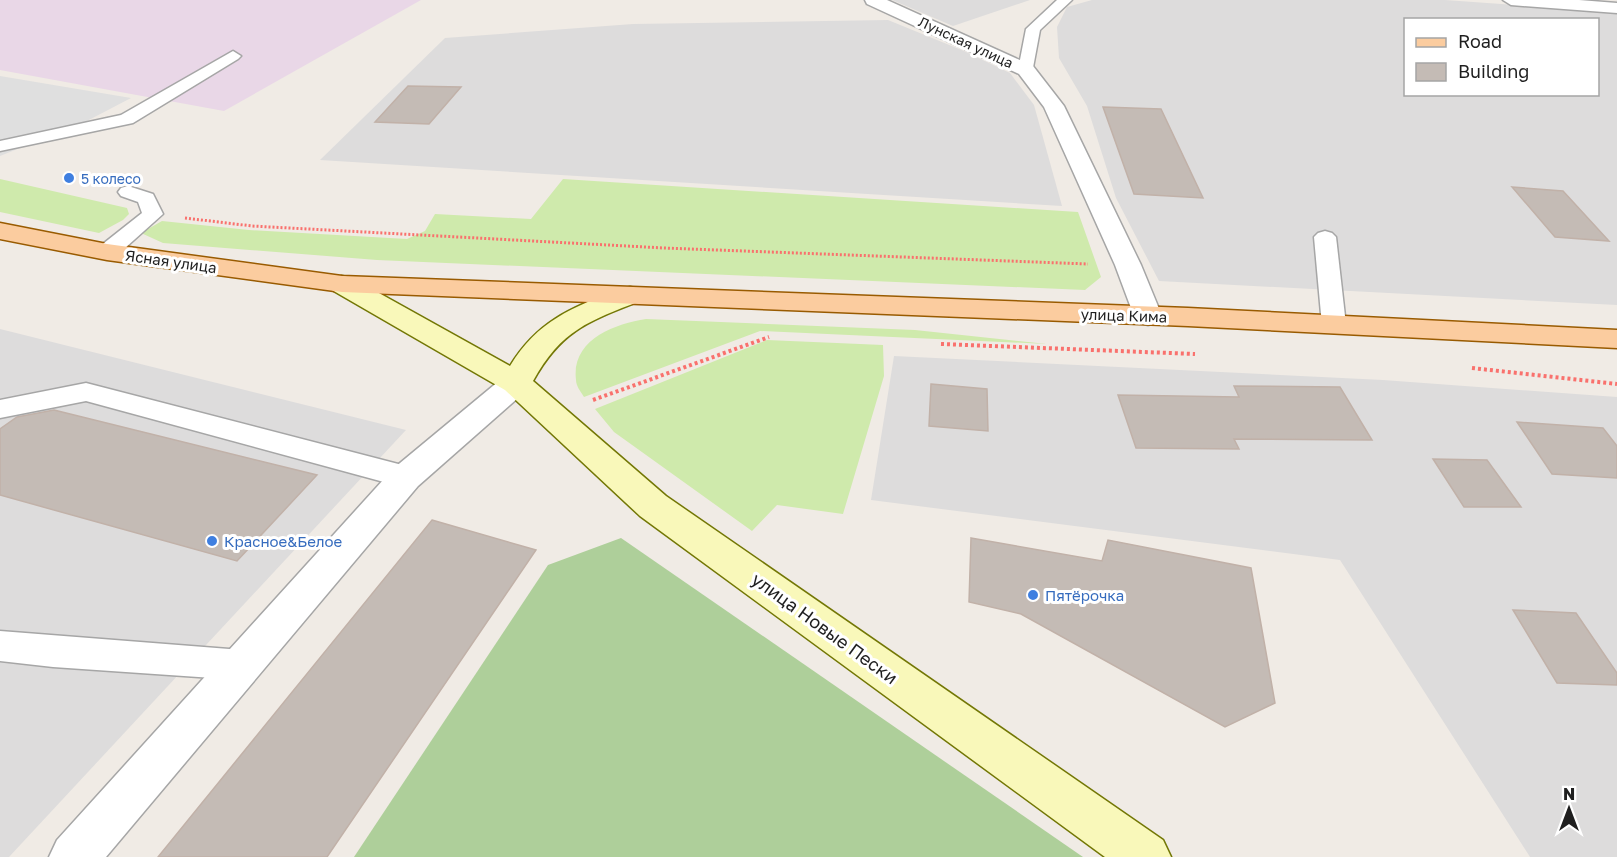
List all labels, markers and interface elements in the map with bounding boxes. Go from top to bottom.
street label: Лунская улица [916,13,1016,71]
legend [1404,18,1599,96]
text: Road [1458,30,1502,52]
text: Building [1458,60,1529,82]
place label: 5 колесо [81,170,141,187]
marker: 5 колесо [62,171,76,185]
street label: Ясная улица [124,246,218,276]
street label: улица Кима [1080,304,1168,326]
place label: Красное&Белое [224,532,343,550]
marker: Красное&Белое [205,534,219,548]
street label: улица Новые Пески [748,568,902,688]
place label: Пятёрочка [1045,586,1124,604]
marker: Пятёрочка [1026,588,1040,602]
north arrow [1539,779,1599,839]
text: N [1563,784,1575,804]

